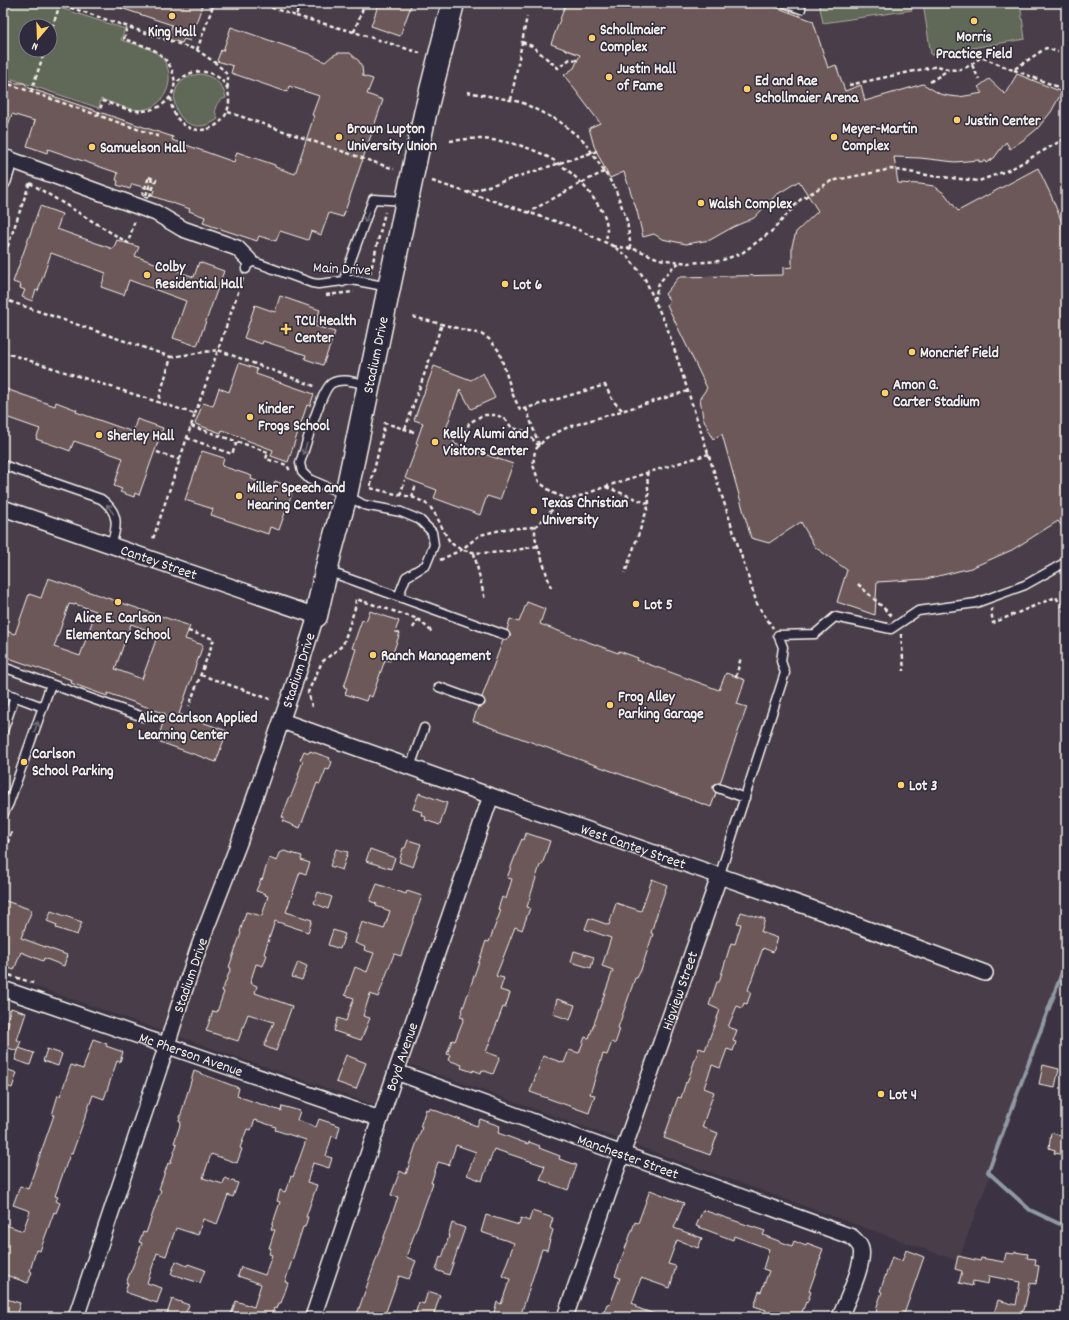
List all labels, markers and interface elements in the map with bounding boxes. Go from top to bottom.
marker: King Hall [167,11,177,21]
marker: Morris Practice Field [969,16,979,26]
north arrow [18,18,58,58]
place label: Schollmaier Complex [600,20,666,59]
place label: King Hall [148,22,197,44]
place label: Morris Practice Field [936,27,1012,66]
marker: Schollmaier Complex [587,33,597,43]
text: N [30,37,41,54]
place label: Justin Hall of Fame [617,59,676,98]
place label: Ed and Rae Schollmaier Arena [755,71,859,110]
marker: Justin Hall of Fame [604,72,614,82]
marker: Ed and Rae Schollmaier Arena [742,84,752,94]
place label: Justin Center [965,111,1041,133]
marker: Justin Center [952,115,962,125]
place label: Brown Lupton University Union [347,119,437,158]
place label: Meyer-Martin Complex [842,119,917,158]
marker: Brown Lupton University Union [334,132,344,142]
marker: Meyer-Martin Complex [829,132,839,142]
place label: Samuelson Hall [100,138,186,160]
marker: Samuelson Hall [87,142,97,152]
place label: Walsh Complex [709,194,792,216]
marker: Walsh Complex [696,198,706,208]
one-way arrow [362,210,370,222]
place label: Colby Residential Hall [155,257,243,296]
street label: Main Drive [312,257,372,283]
marker: Colby Residential Hall [142,270,152,280]
place label: Lot 6 [513,275,542,297]
marker: Lot 6 [500,279,510,289]
place label: TCU Health Center [295,311,356,350]
street label: Stadium Drive [358,314,396,396]
marker: TCU Health Center [280,323,292,335]
place label: Moncrief Field [920,343,999,365]
marker: Moncrief Field [907,347,917,357]
place label: Amon G. Carter Stadium [893,375,980,414]
marker: Amon G. Carter Stadium [880,388,890,398]
place label: Kinder Frogs School [258,399,330,438]
marker: Kinder Frogs School [245,412,255,422]
place label: Kelly Alumi and Visitors Center [443,424,529,463]
place label: Sherley Hall [107,426,175,448]
marker: Sherley Hall [94,430,104,440]
marker: Kelly Alumi and Visitors Center [430,437,440,447]
one-way arrow [300,442,308,454]
place label: Miller Speech and Hearing Center [247,478,345,517]
marker: Miller Speech and Hearing Center [234,491,244,501]
place label: Texas Christian University [542,493,628,532]
one-way arrow [106,503,114,514]
marker: Texas Christian University [529,506,539,516]
street label: Cantey Street [117,540,200,587]
place label: Lot 5 [644,595,673,617]
marker: Alice E. Carlson Elementary School [113,597,123,607]
marker: Lot 5 [631,599,641,609]
place label: Alice E. Carlson Elementary School [66,608,171,647]
street label: Stadium Drive [277,630,323,711]
place label: Ranch Management [381,646,491,668]
marker: Ranch Management [368,650,378,660]
place label: Frog Alley Parking Garage [618,687,704,726]
marker: Frog Alley Parking Garage [605,700,615,710]
place label: Alice Carlson Applied Learning Center [138,708,257,747]
one-way arrow [32,721,40,733]
marker: Alice Carlson Applied Learning Center [125,721,135,731]
place label: Carlson School Parking [32,744,114,783]
marker: Carlson School Parking [19,757,29,767]
place label: Lot 3 [909,776,938,798]
marker: Lot 3 [896,780,906,790]
street label: West Cantey Street [577,819,689,876]
street label: Stadium Drive [169,935,215,1016]
street label: Higview Street [657,948,705,1034]
street label: Boyd Avenue [381,1019,425,1095]
street label: Mc Pherson Avenue [136,1028,246,1084]
place label: Lot 4 [889,1085,917,1107]
marker: Lot 4 [876,1089,886,1099]
street label: Manchester Street [574,1129,682,1187]

